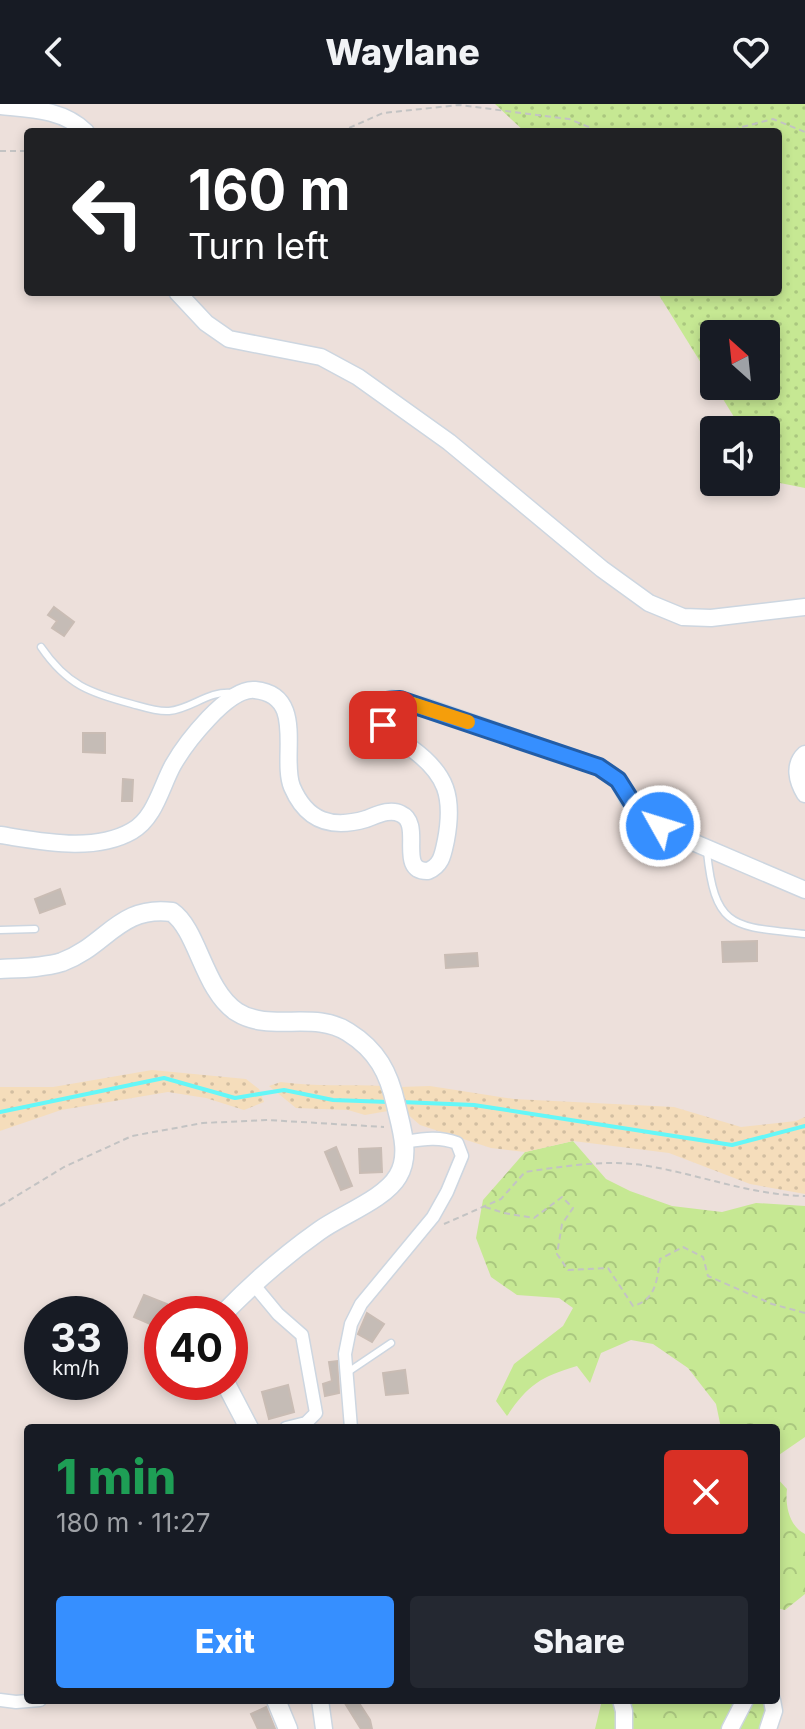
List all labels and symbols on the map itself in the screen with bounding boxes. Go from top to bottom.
north arrow [700,320,780,400]
pin [349,691,417,759]
position arrow [618,784,702,868]
speed limit sign: 40 [144,1296,248,1400]

